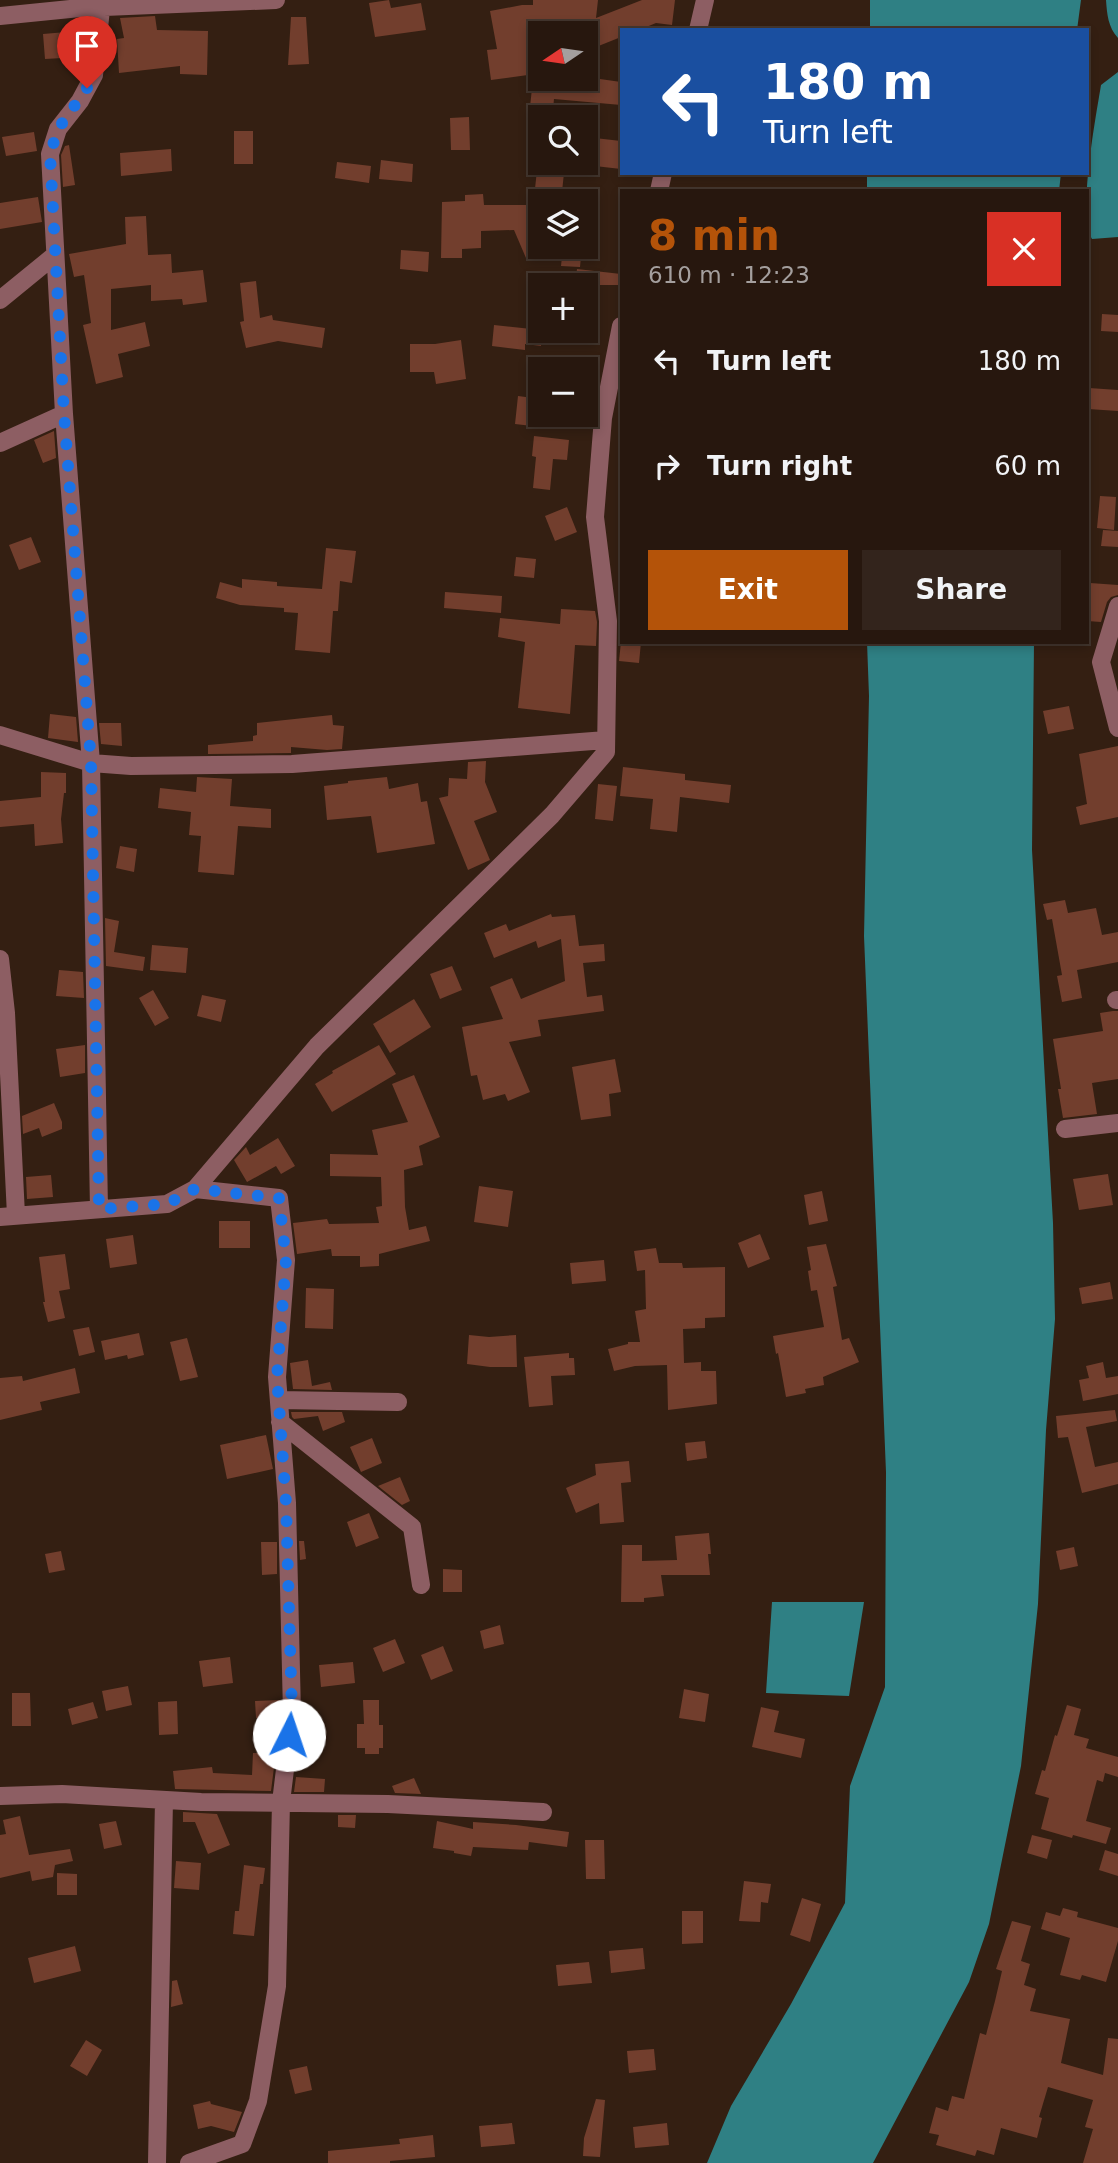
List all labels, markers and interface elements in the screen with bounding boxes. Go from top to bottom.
pin [57,16,117,88]
north arrow [528,21,598,91]
map controls [528,21,598,427]
icon: arrive [68,27,106,65]
text: 180 m [763,54,933,111]
icon: left [648,56,739,147]
button: search [528,105,598,175]
text: Turn left [763,113,893,151]
button: layers [528,189,598,259]
text: 8 min [648,211,780,260]
button: close [987,212,1061,286]
text: 610 m · 12:23 [648,262,810,288]
button: + [528,273,598,343]
icon: left [648,342,686,380]
text: Turn left [707,346,831,376]
text: 180 m [978,346,1061,376]
button: − [528,357,598,427]
icon: right [648,447,686,485]
text: Turn right [707,451,852,481]
text: 60 m [994,451,1061,481]
button: Exit [648,550,848,630]
button: Share [862,550,1061,630]
position arrow [252,1698,326,1772]

